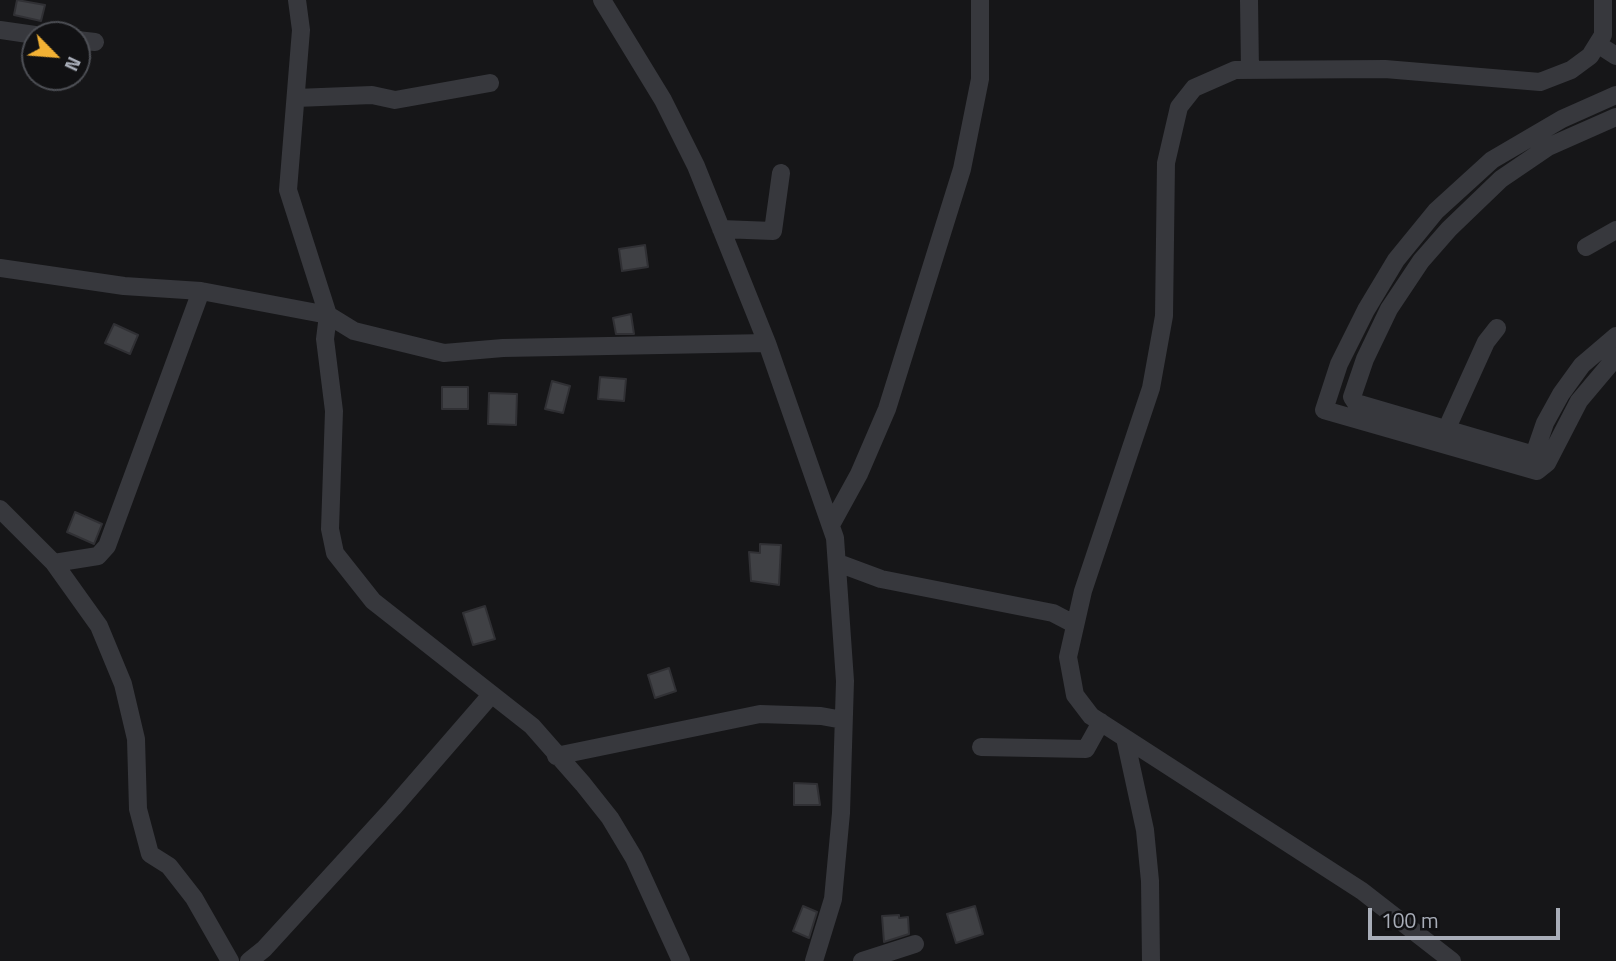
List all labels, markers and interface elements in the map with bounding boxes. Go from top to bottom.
north arrow [21,21,91,91]
text: N [58,52,90,76]
scale bar [1371,894,1564,938]
text: 100 m [1381,904,1438,936]

